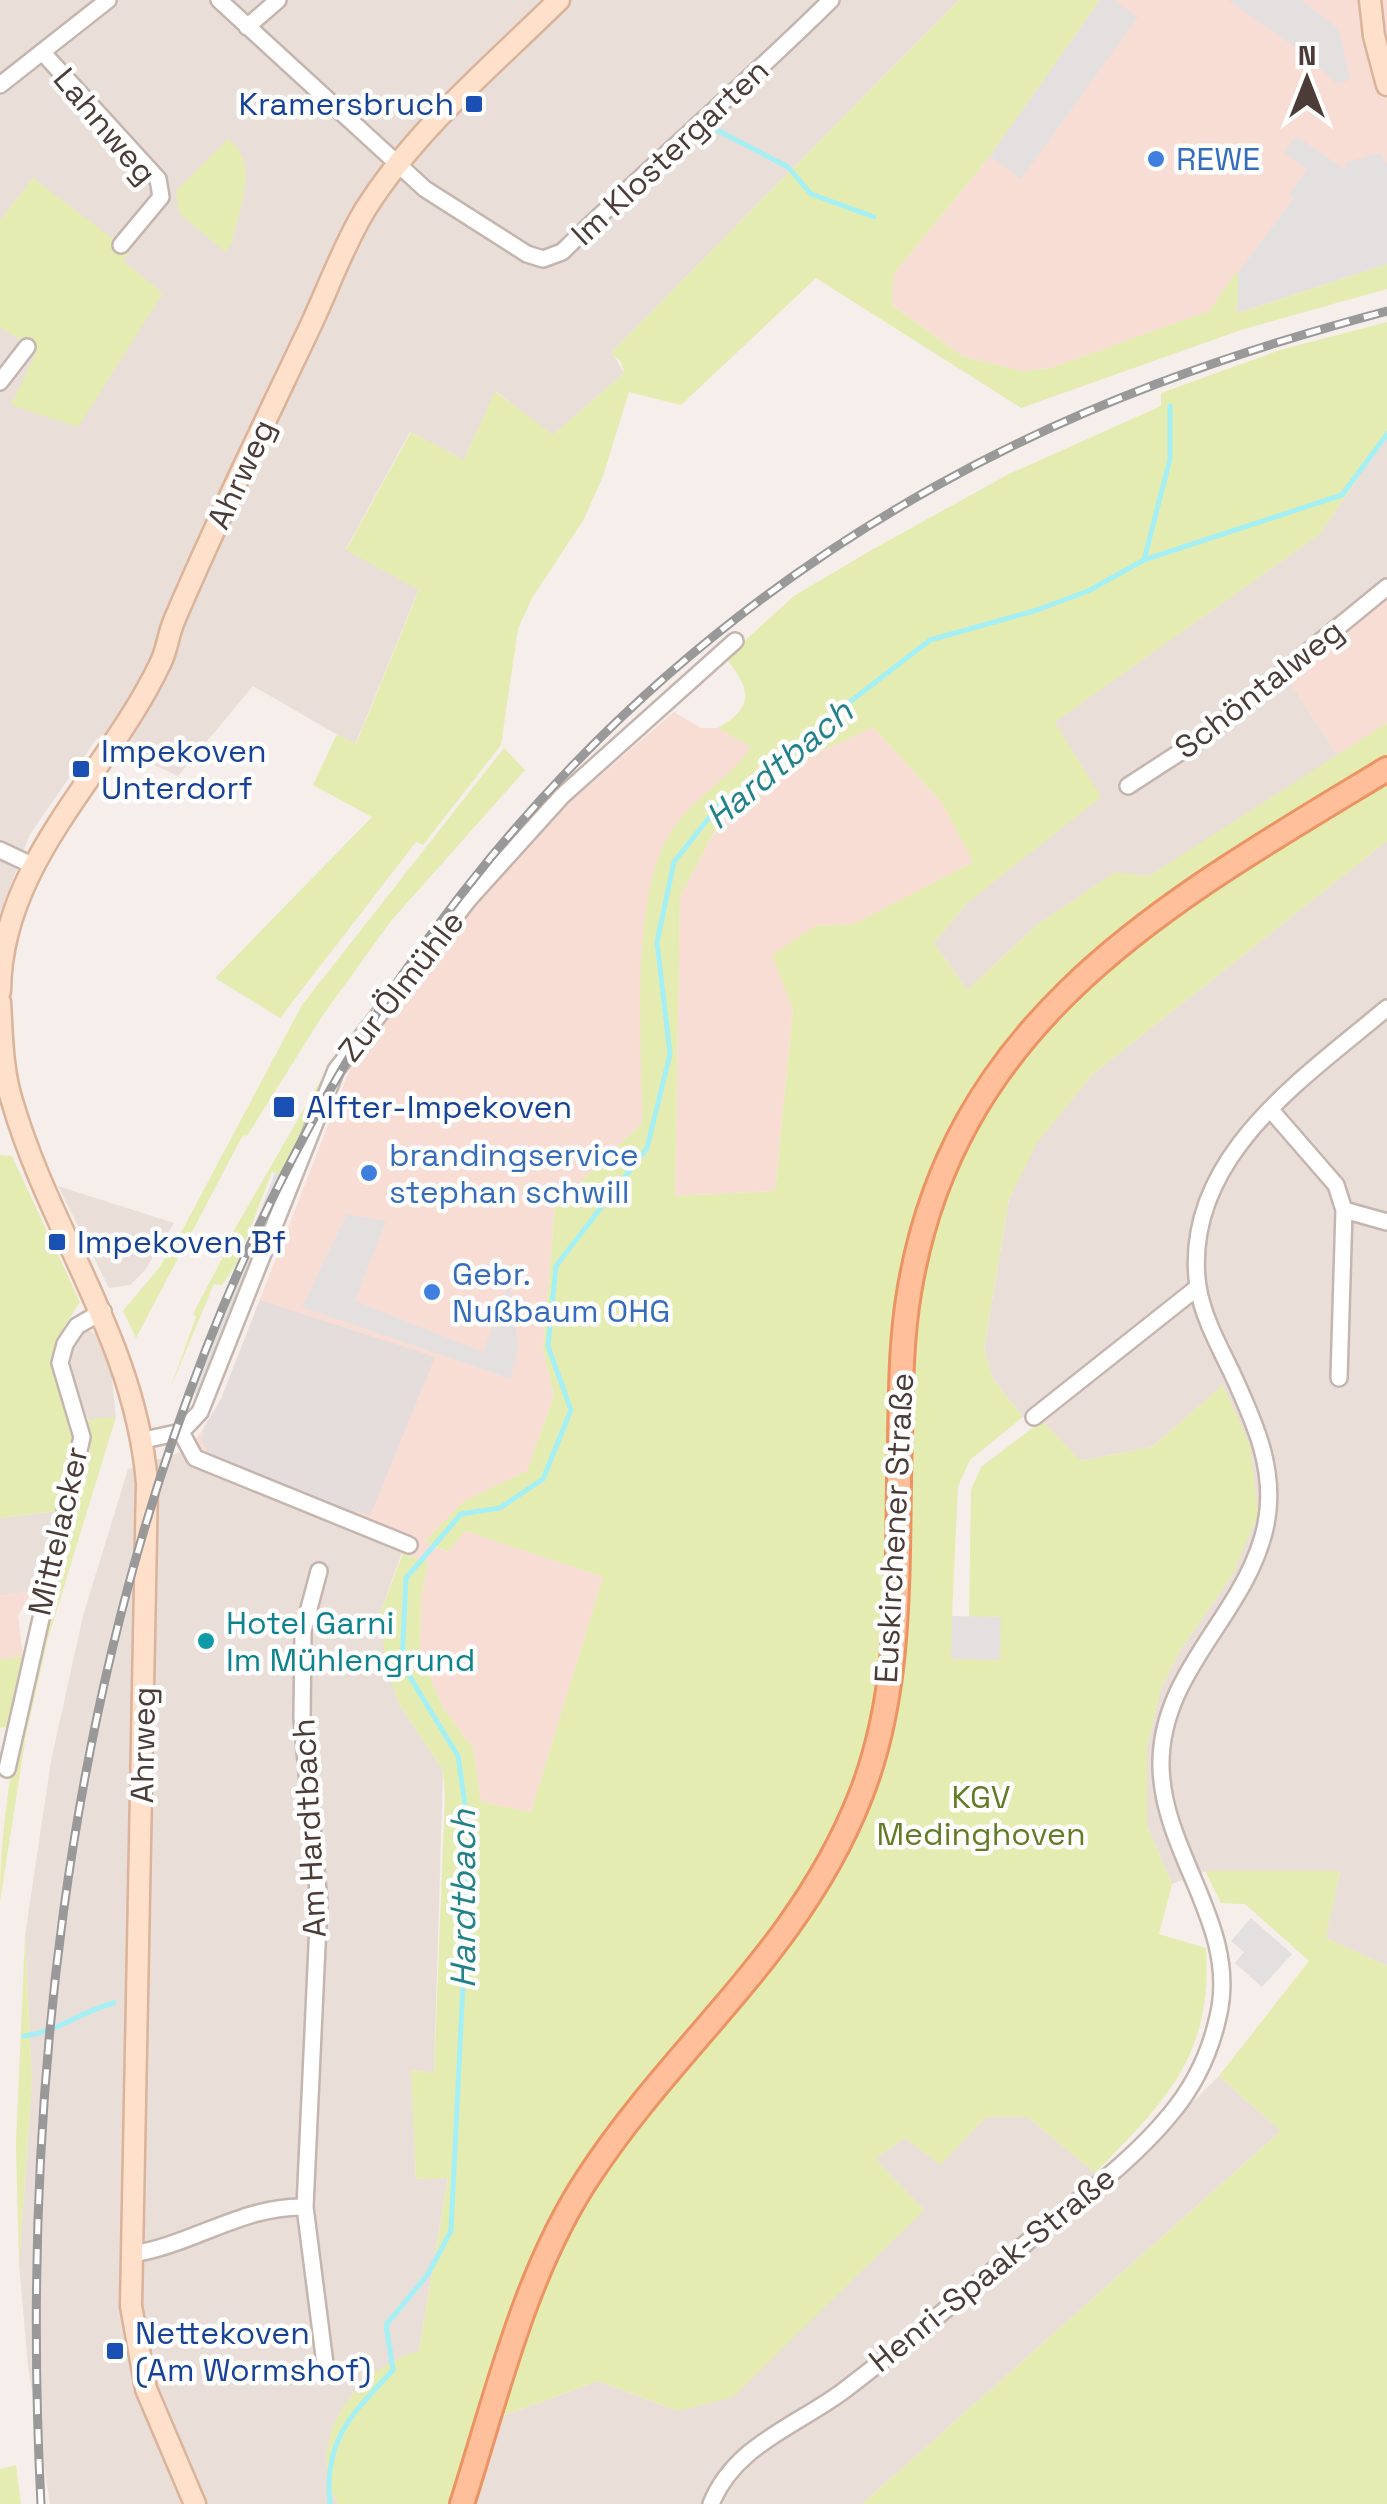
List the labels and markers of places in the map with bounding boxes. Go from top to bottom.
place label: Kramersbruch [238,84,454,124]
marker: Kramersbruch [463,93,485,115]
place label: REWE [1176,139,1260,179]
marker: REWE [1145,148,1167,170]
place label: Impekoven Unterdorf [101,731,267,808]
marker: Impekoven Unterdorf [70,758,92,780]
place label: Alfter-Impekoven [306,1087,572,1127]
marker: Alfter-Impekoven [271,1094,297,1120]
place label: brandingservice stephan schwill [389,1135,639,1212]
marker: brandingservice stephan schwill [358,1162,380,1184]
place label: Impekoven Bf [77,1222,286,1262]
marker: Impekoven Bf [46,1231,68,1253]
place label: Gebr. Nußbaum OHG [452,1254,670,1331]
marker: Gebr. Nußbaum OHG [421,1281,443,1303]
place label: Hotel Garni Im Mühlengrund [226,1603,475,1680]
marker: Hotel Garni Im Mühlengrund [195,1630,217,1652]
place label: Nettekoven (Am Wormshof) [135,2313,371,2390]
marker: Nettekoven (Am Wormshof) [104,2340,126,2362]

